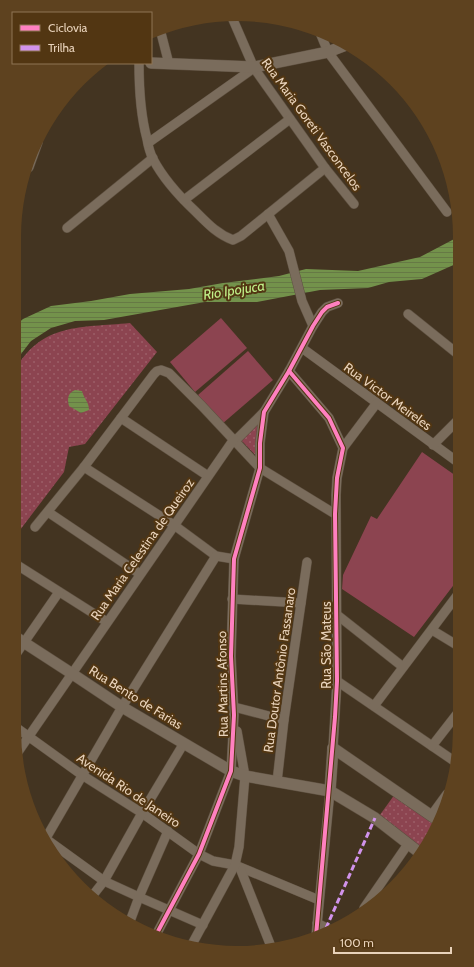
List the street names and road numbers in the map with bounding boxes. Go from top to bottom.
street label: Rua Maria Goreti Vasconcelos [258,55,366,194]
street label: Rua Victor Meireles [341,359,436,434]
street label: Rua Maria Celestina de Queiroz [87,475,197,623]
street label: Rua Doutor Antônio Fassanaro [260,587,298,753]
street label: Rua São Mateus [318,601,334,689]
street label: Rua Martins Afonso [213,631,231,737]
street label: Rua Bento de Farias [86,662,186,733]
street label: Avenida Rio de Janeiro [74,749,184,831]

